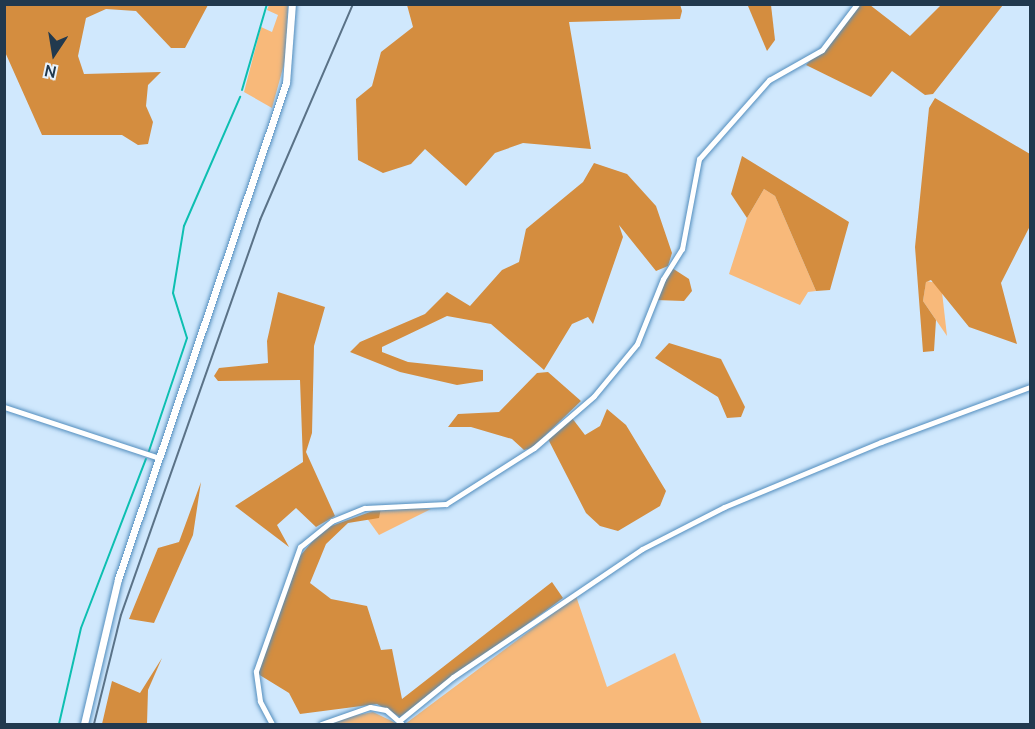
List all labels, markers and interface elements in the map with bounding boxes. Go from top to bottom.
north arrow [24,24,84,84]
text: N [42,60,58,84]

